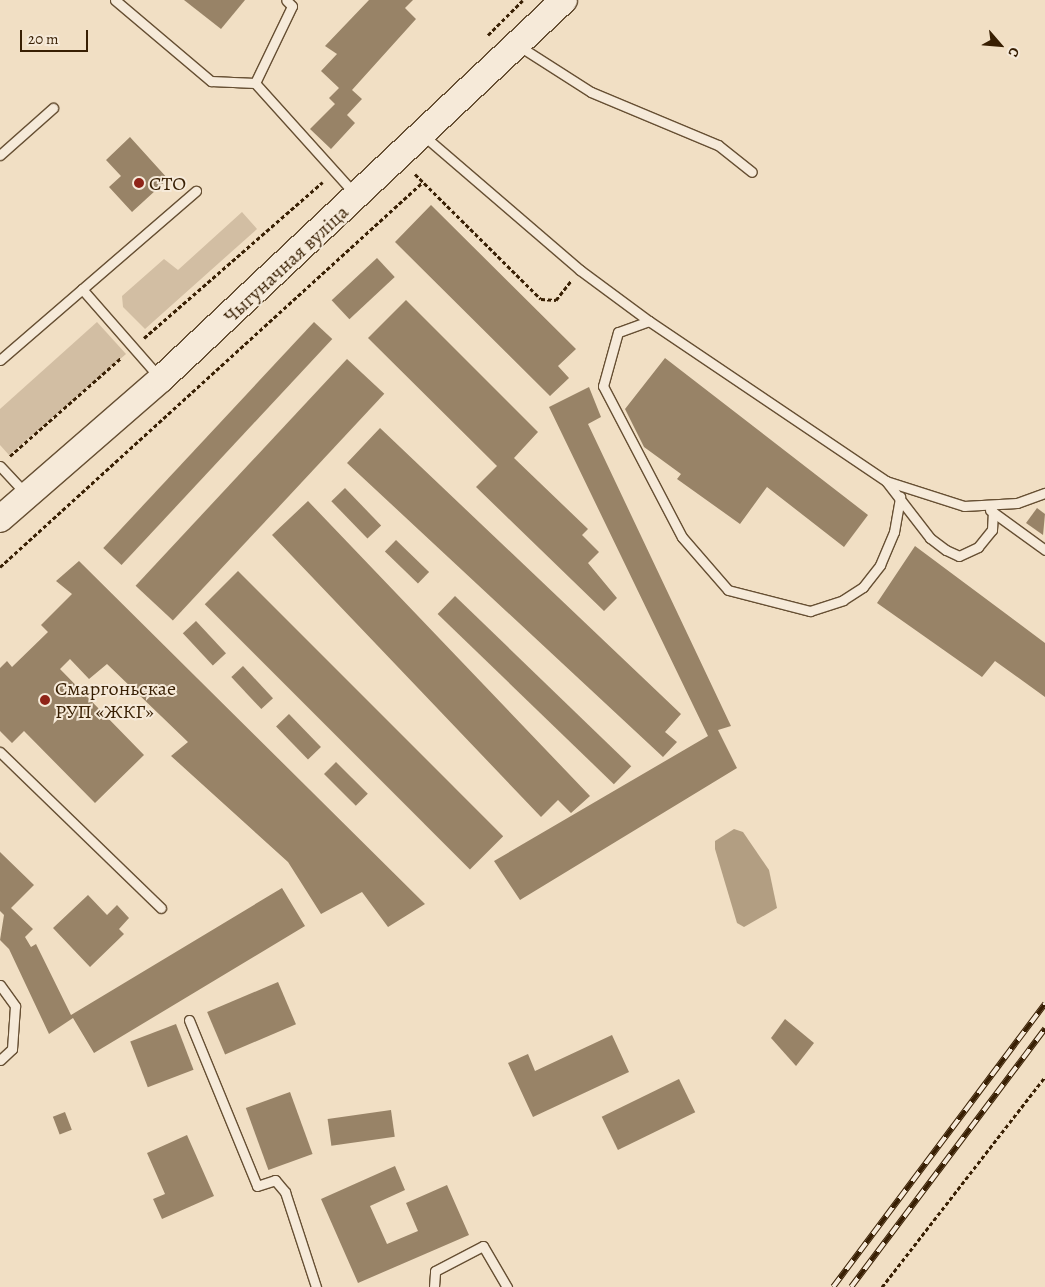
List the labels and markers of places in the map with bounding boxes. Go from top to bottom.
place label: СТО [149,171,186,195]
marker: СТО [133,177,145,189]
place label: Смаргоньскае РУП «ЖКГ» [55,676,176,723]
marker: Смаргоньскае РУП «ЖКГ» [39,694,51,706]

